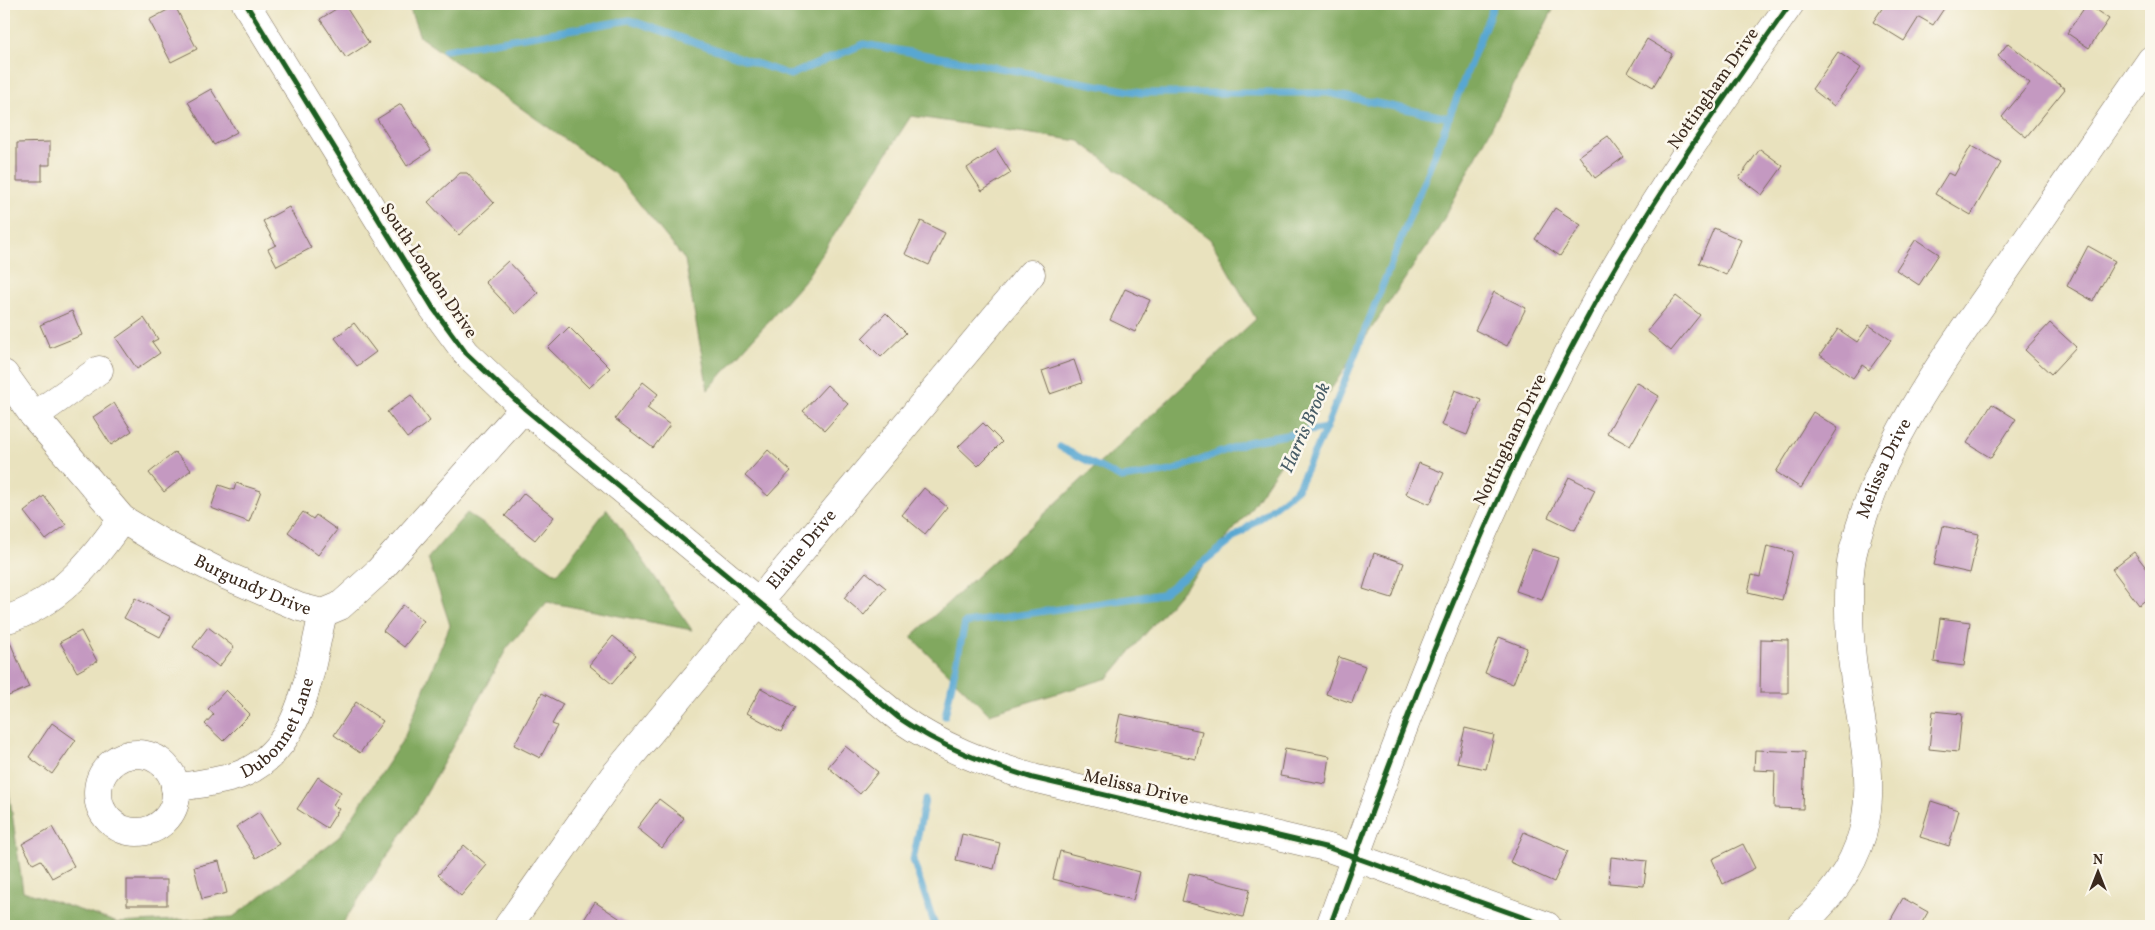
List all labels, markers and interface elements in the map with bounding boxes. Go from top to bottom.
street label: Nottingham Drive [1662,23,1766,155]
street label: South London Drive [373,198,483,344]
street label: Nottingham Drive [1468,370,1554,510]
water label: Harris Brook [1275,379,1338,477]
street label: Melissa Drive [1851,414,1918,522]
street label: Elaine Drive [761,504,843,595]
street label: Burgundy Drive [190,549,314,622]
street label: Dubonnet Lane [236,675,321,785]
street label: Melissa Drive [1081,764,1191,812]
north arrow [2072,848,2122,898]
text: N [2093,851,2103,870]

